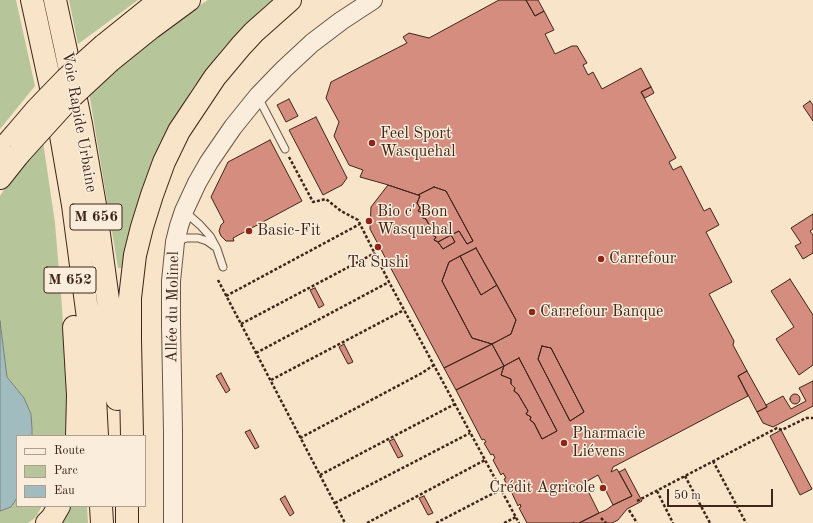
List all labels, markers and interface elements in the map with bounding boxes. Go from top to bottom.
street label: Voie Rapide Urbaine [57,50,101,194]
place label: Feel Sport Wasquehal [380,124,456,162]
marker: Feel Sport Wasquehal [367,138,377,148]
place label: Bio c' Bon Wasquehal [377,202,453,240]
road number: M 656 [70,204,122,230]
marker: Bio c' Bon Wasquehal [364,216,374,226]
place label: Basic-Fit [257,221,321,241]
marker: Basic-Fit [244,226,254,236]
marker: Ta Sushi [373,242,383,252]
place label: Carrefour [609,249,676,269]
street label: Allée du Molinel [162,251,184,363]
place label: Ta Sushi [347,253,409,273]
marker: Carrefour [596,254,606,264]
road number: M 652 [44,267,96,293]
place label: Carrefour Banque [540,302,663,322]
marker: Carrefour Banque [527,307,537,317]
place label: Pharmacie Liévens [572,424,645,462]
legend [16,435,146,507]
marker: Pharmacie Liévens [559,438,569,448]
text: Route [54,445,85,457]
text: Parc [54,465,78,477]
place label: Crédit Agricole [489,478,595,498]
scale bar [669,481,775,507]
marker: Crédit Agricole [598,483,608,493]
text: Eau [54,485,75,497]
text: 50 m [674,490,701,502]

